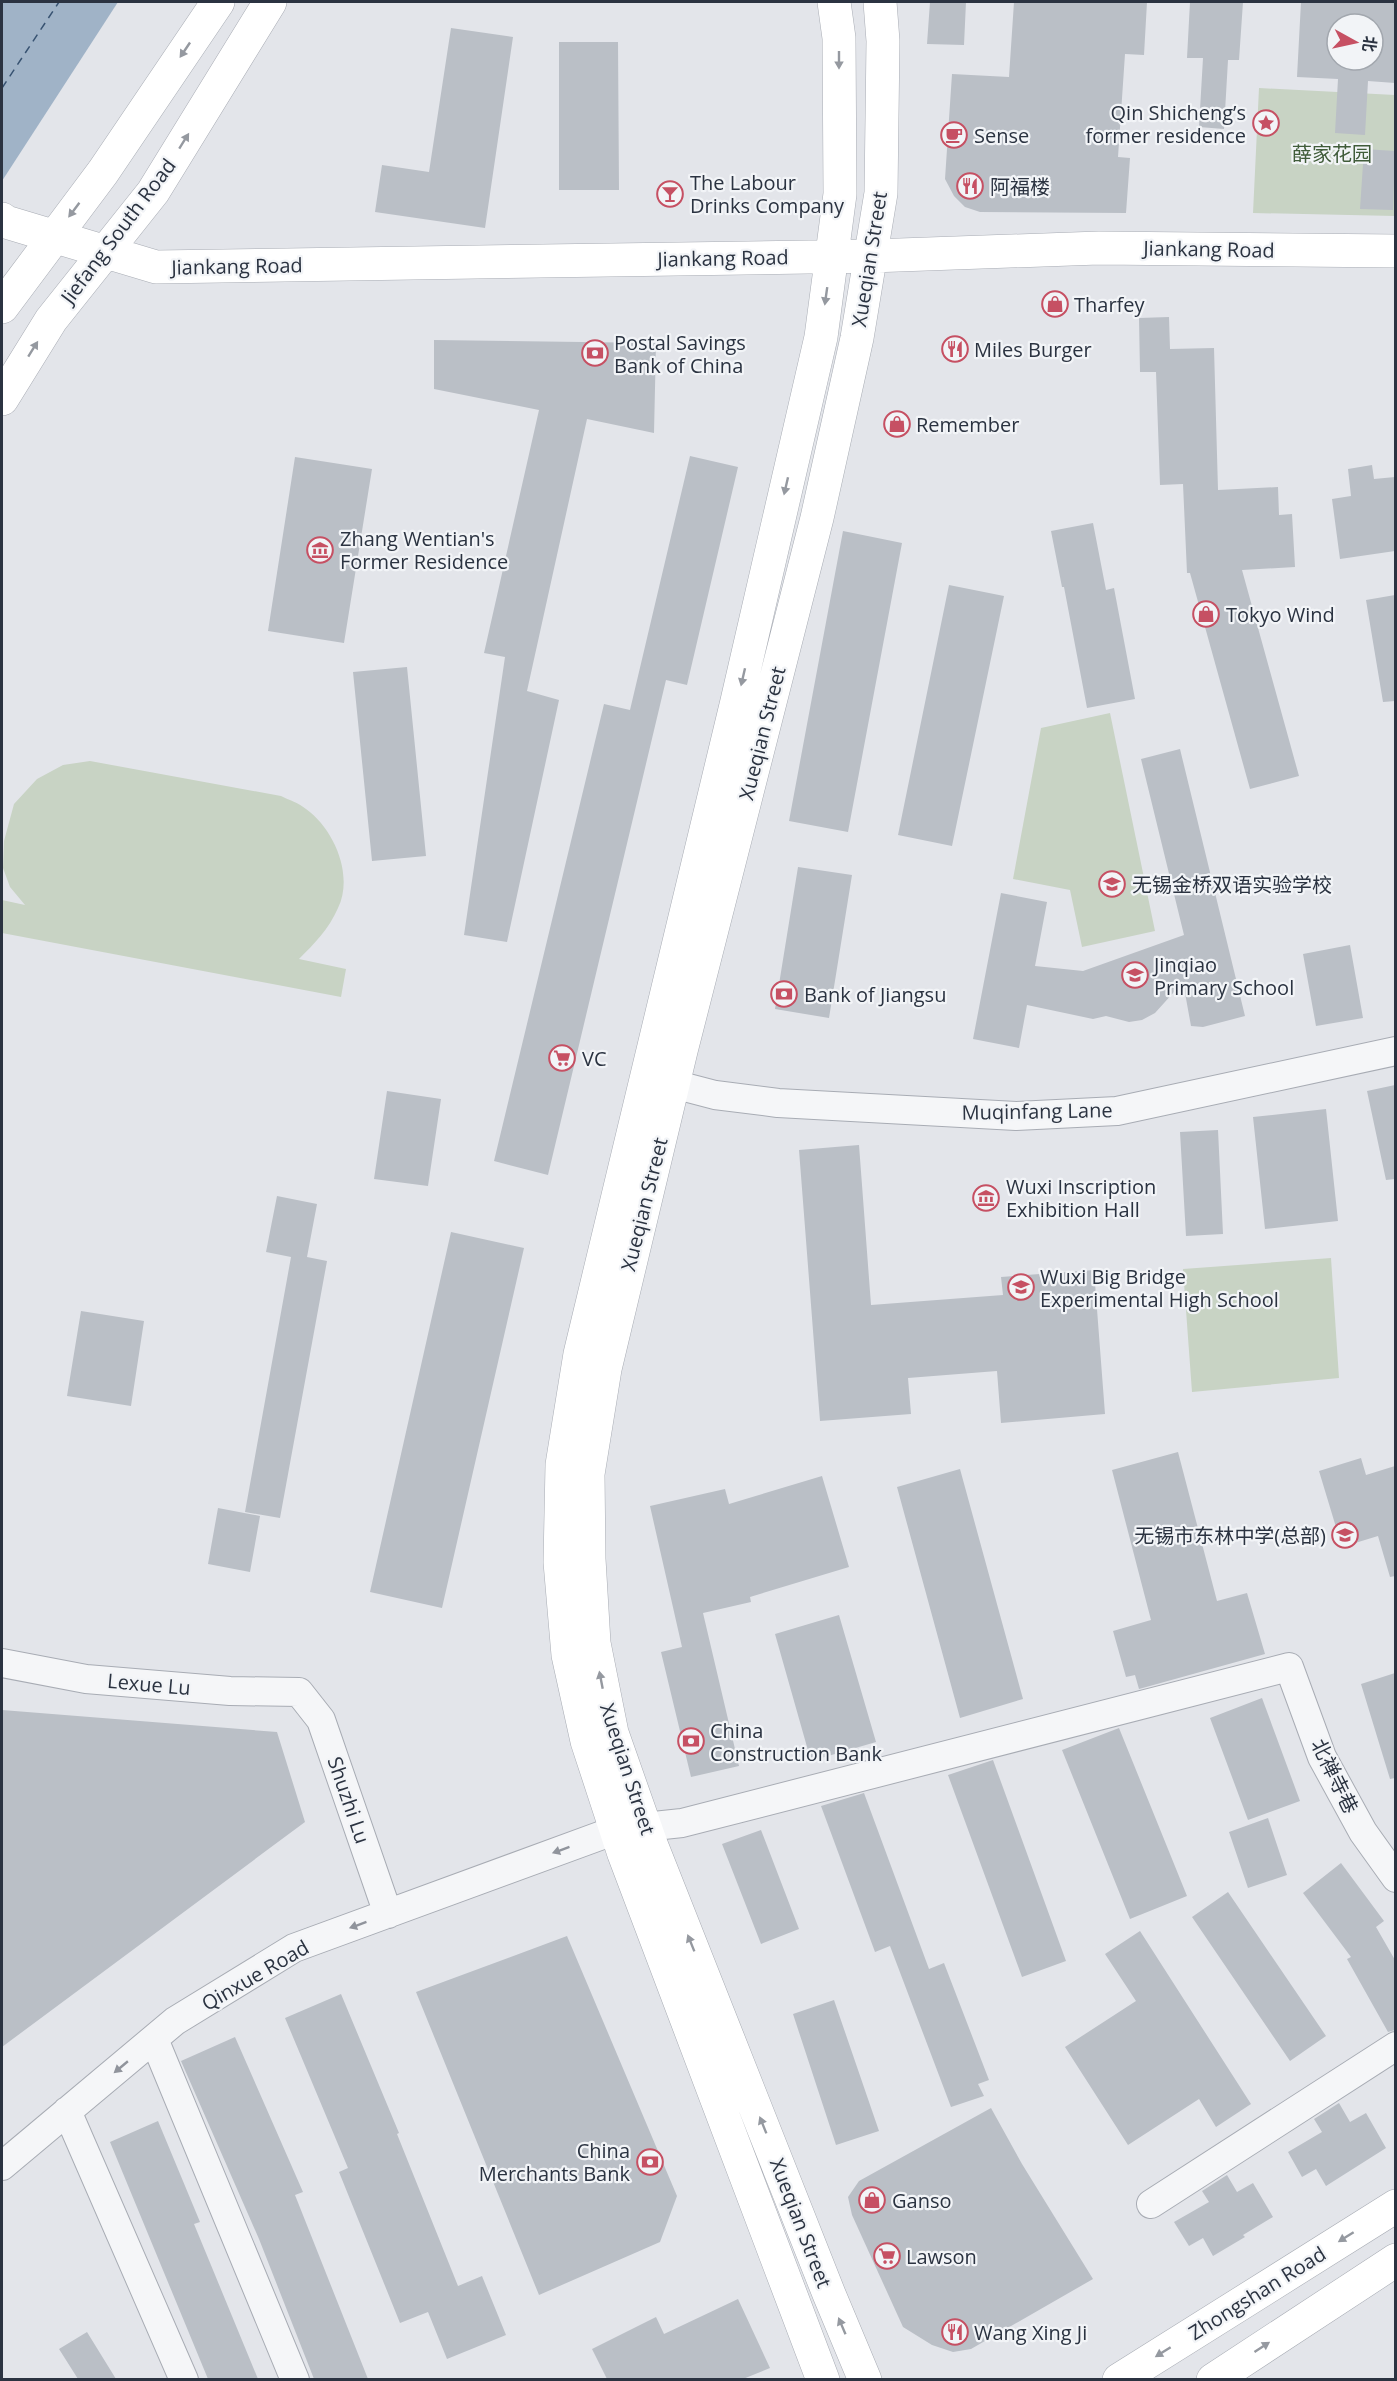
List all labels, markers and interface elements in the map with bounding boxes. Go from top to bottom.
north arrow [1325,12,1385,72]
text: 北 [1358,35,1382,54]
one-way arrow [180,42,191,58]
one-way arrow [834,50,844,69]
place label: Qin Shicheng’s former residence [1085,99,1246,149]
place icon: Qin Shicheng’s former residence [1251,108,1281,138]
cafe icon: Sense [939,120,969,150]
place label: Sense [974,122,1029,149]
one-way arrow [179,133,190,149]
park label: 薛家花园 [1292,140,1372,167]
street label: Jiefang South Road [53,153,182,311]
place label: The Labour Drinks Company [690,169,845,219]
restaurant icon: 阿福楼 [955,171,985,201]
place label: 阿福楼 [990,173,1050,200]
bar icon: The Labour Drinks Company [655,179,685,209]
street label: Xueqian Street [845,189,893,329]
one-way arrow [69,203,81,218]
street label: Jiankang Road [1141,234,1275,264]
street label: Jiankang Road [655,243,789,273]
street label: Jiankang Road [169,251,303,281]
one-way arrow [821,286,831,305]
shop icon: Tharfey [1040,289,1070,319]
place label: Tharfey [1074,291,1146,318]
place label: Postal Savings Bank of China [614,329,746,379]
restaurant icon: Miles Burger [940,334,970,364]
place label: Miles Burger [974,336,1092,363]
bank icon: Postal Savings Bank of China [580,338,610,368]
one-way arrow [27,341,38,357]
shop icon: Remember [882,409,912,439]
place label: Remember [916,411,1019,438]
one-way arrow [780,477,790,496]
place label: Zhang Wentian's Former Residence [340,525,508,575]
museum icon: Zhang Wentian's Former Residence [305,535,335,565]
shop icon: Tokyo Wind [1191,599,1221,629]
place label: Tokyo Wind [1226,601,1335,628]
street label: Xueqian Street [732,663,792,803]
one-way arrow [738,667,747,686]
school or university icon: 无锡金桥双语实验学校 [1097,869,1127,899]
place label: 无锡金桥双语实验学校 [1132,871,1332,898]
place label: Jinqiao Primary School [1152,951,1294,1001]
school or university icon: Jinqiao Primary School [1120,960,1150,990]
bank icon: Bank of Jiangsu [769,979,799,1009]
place label: Bank of Jiangsu [804,981,946,1008]
supermarket icon: VC [547,1043,577,1073]
place label: VC [582,1045,607,1072]
street label: Muqinfang Lane [961,1096,1113,1126]
street label: Xueqian Street [614,1134,674,1274]
place label: Wuxi Inscription Exhibition Hall [1006,1173,1156,1223]
museum icon: Wuxi Inscription Exhibition Hall [971,1183,1001,1213]
place label: Wuxi Big Bridge Experimental High School [1040,1263,1279,1313]
school or university icon: Wuxi Big Bridge Experimental High School [1006,1272,1036,1302]
school or university icon: 无锡市东林中学(总部) [1330,1520,1360,1550]
place label: 无锡市东林中学(总部) [1134,1522,1326,1549]
street label: Lexue Lu [106,1667,192,1701]
one-way arrow [596,1670,605,1689]
street label: Xueqian Street [594,1700,662,1838]
place label: China Construction Bank [710,1717,883,1767]
bank icon: China Construction Bank [676,1726,706,1756]
street label: 北禅寺巷 [1305,1734,1365,1818]
street label: Shuzhi Lu [322,1753,376,1847]
one-way arrow [552,1846,570,1855]
one-way arrow [349,1920,367,1930]
street label: Qinxue Road [196,1933,314,2017]
one-way arrow [686,1934,696,1952]
one-way arrow [113,2060,128,2072]
one-way arrow [758,2115,768,2133]
place label: China Merchants Bank [479,2137,630,2187]
bank icon: China Merchants Bank [635,2147,665,2177]
street label: Xueqian Street [764,2154,838,2292]
shop icon: Ganso [857,2185,887,2215]
place label: Ganso [892,2187,951,2214]
one-way arrow [1338,2231,1354,2242]
street label: Zhongshan Road [1183,2240,1331,2346]
supermarket icon: Lawson [872,2241,902,2271]
place label: Lawson [906,2243,977,2270]
one-way arrow [837,2316,847,2334]
restaurant icon: Wang Xing Ji [940,2317,970,2347]
place label: Wang Xing Ji [974,2319,1087,2346]
one-way arrow [1254,2342,1270,2353]
one-way arrow [1155,2346,1171,2357]

